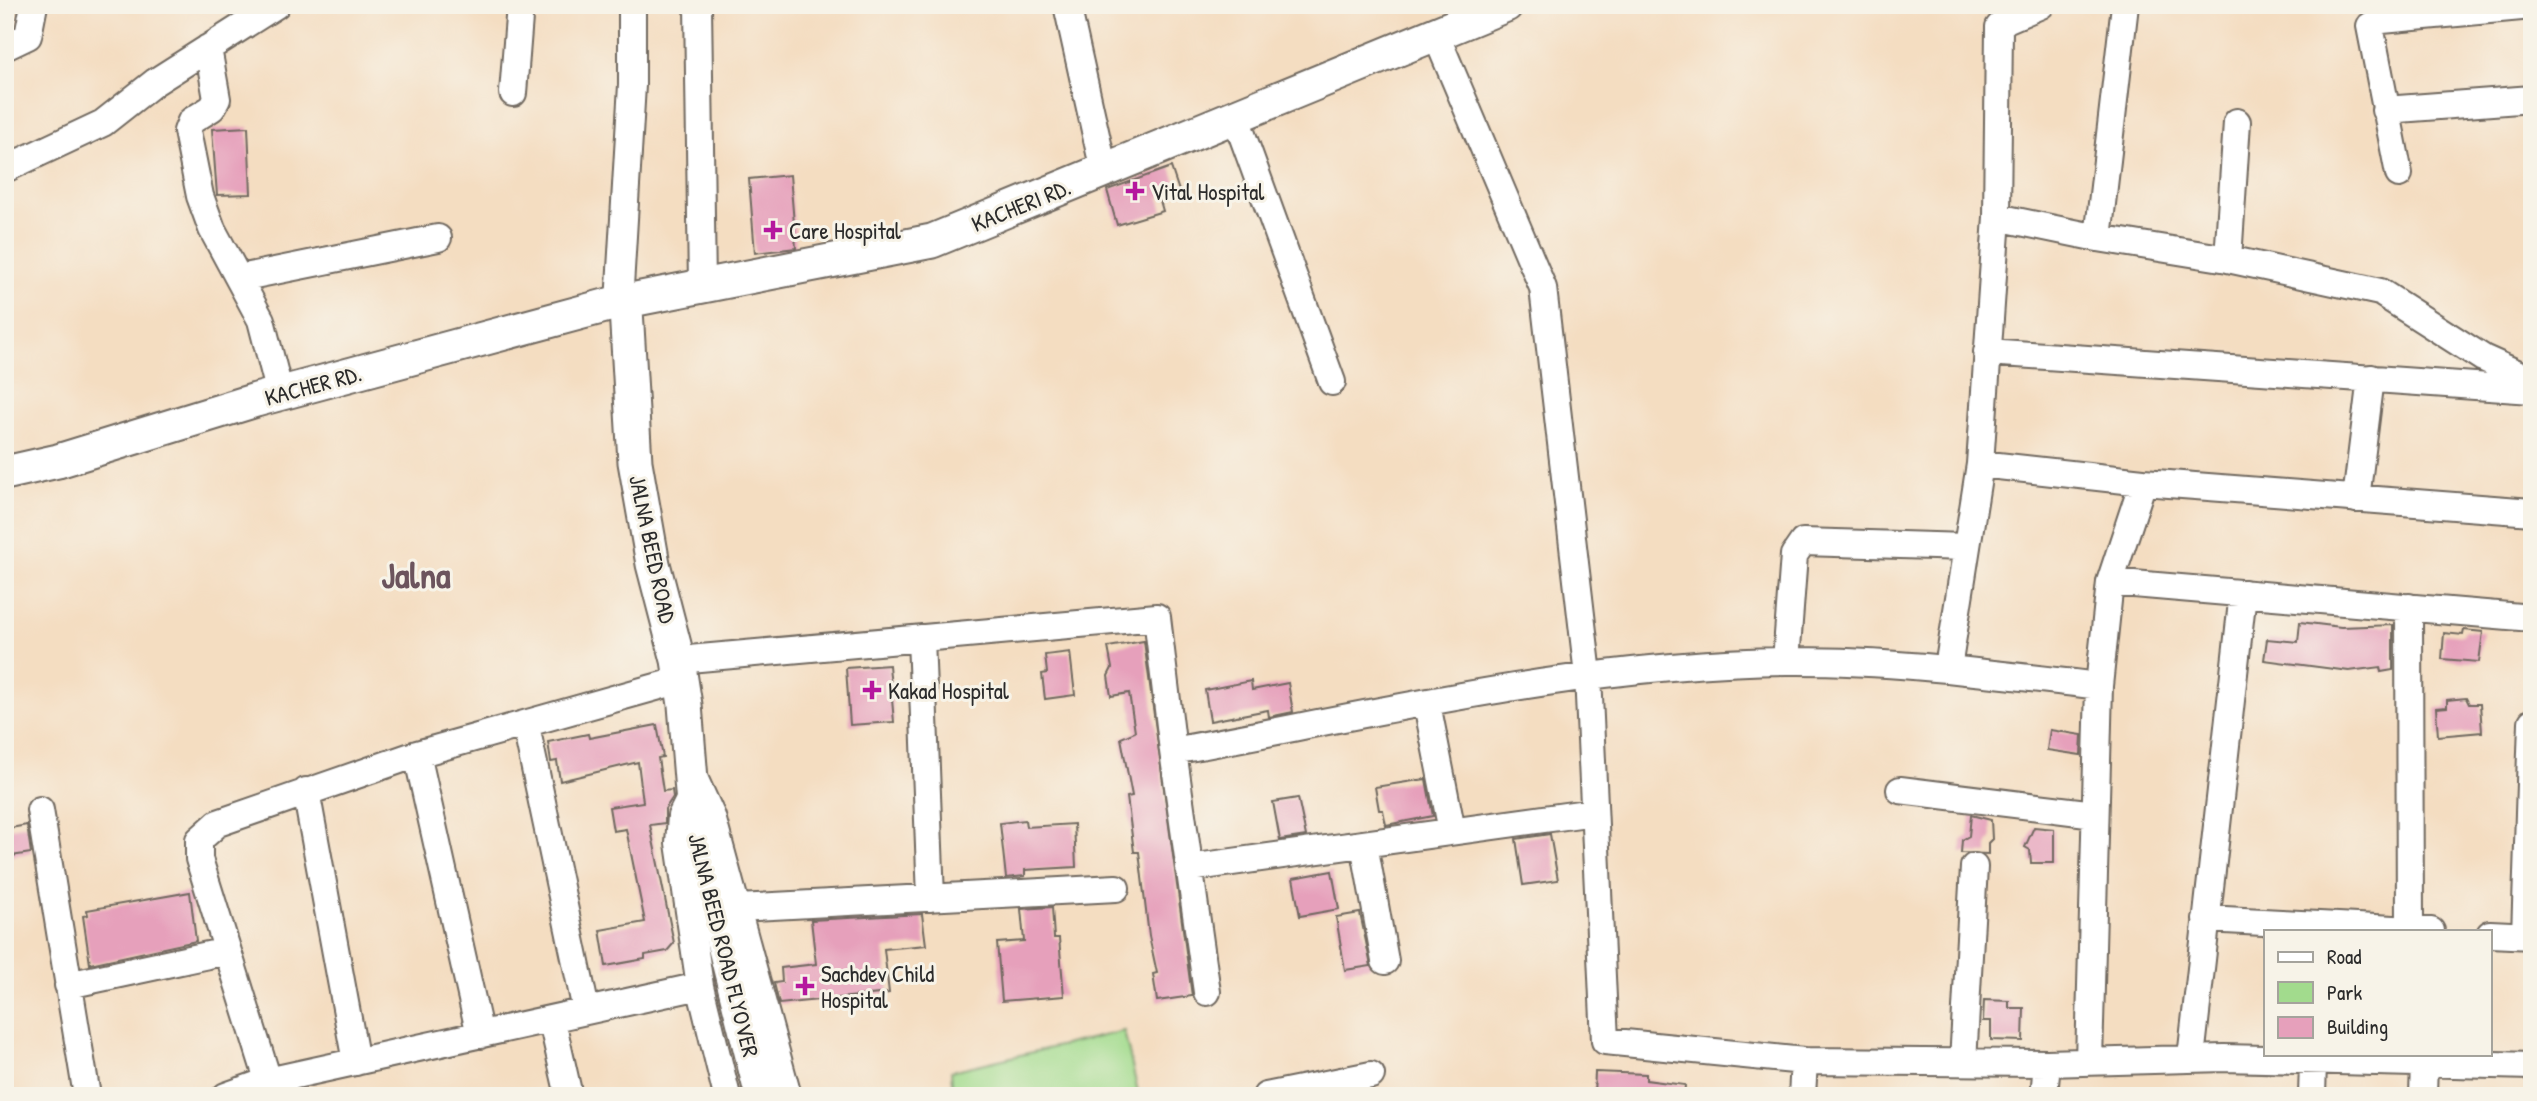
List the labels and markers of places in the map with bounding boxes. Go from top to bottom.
place label: Vital Hospital [1151,176,1265,207]
marker: Vital Hospital [1125,181,1145,201]
place label: Care Hospital [789,215,902,246]
marker: Care Hospital [763,220,783,240]
place label: Kakad Hospital [888,675,1010,706]
marker: Kakad Hospital [862,680,882,700]
place label: Sachdev Child Hospital [821,958,934,1015]
marker: Sachdev Child Hospital [795,976,815,996]

